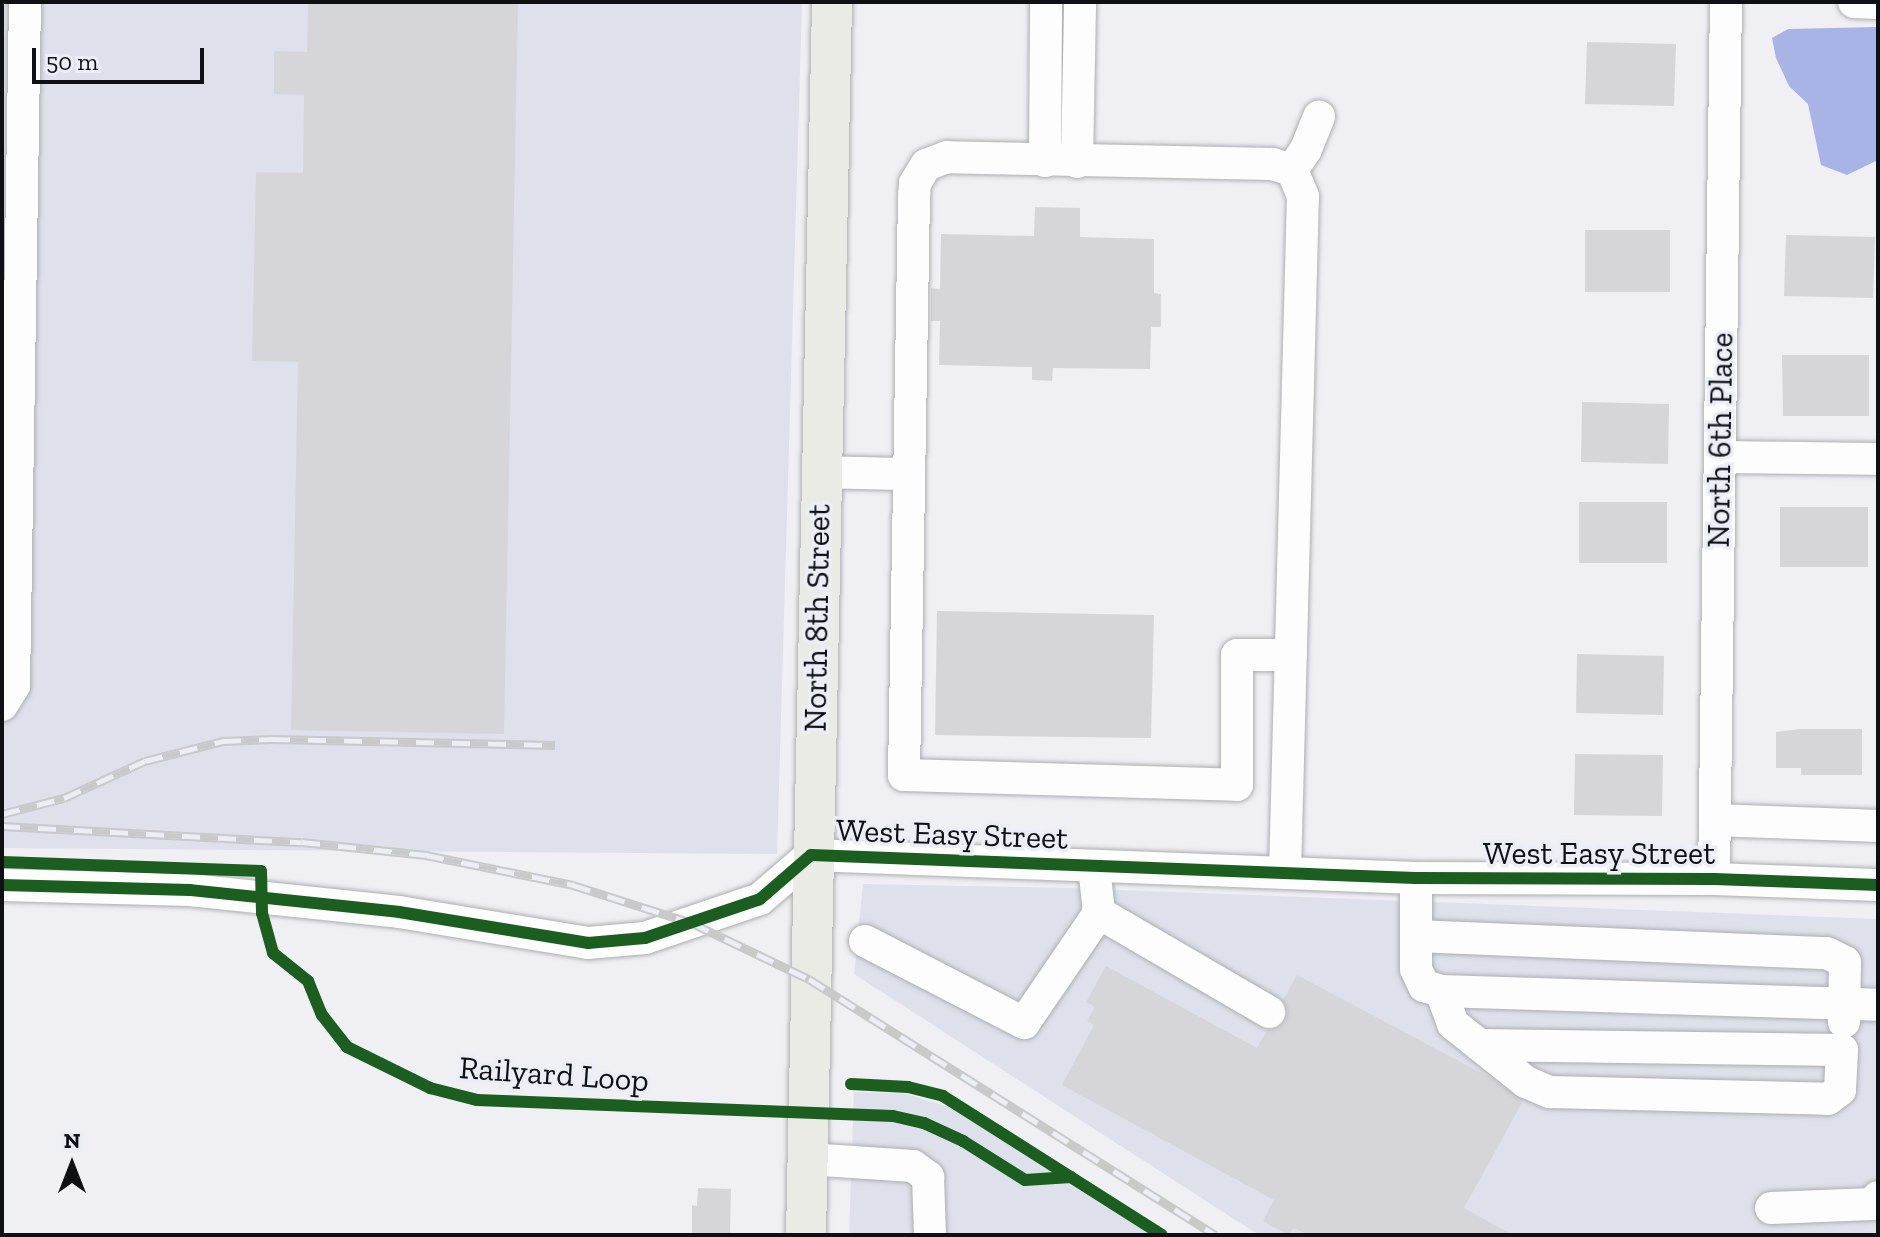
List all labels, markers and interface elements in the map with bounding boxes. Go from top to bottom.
scale bar [36,32,208,82]
text: 50 m [46,47,98,76]
street label: North 6th Place [1699,332,1741,548]
street label: North 8th Street [796,503,838,733]
street label: West Easy Street [835,811,1069,857]
street label: West Easy Street [1483,834,1715,872]
street label: Railyard Loop [458,1048,650,1100]
north arrow [32,1125,112,1205]
text: N [64,1127,80,1154]

